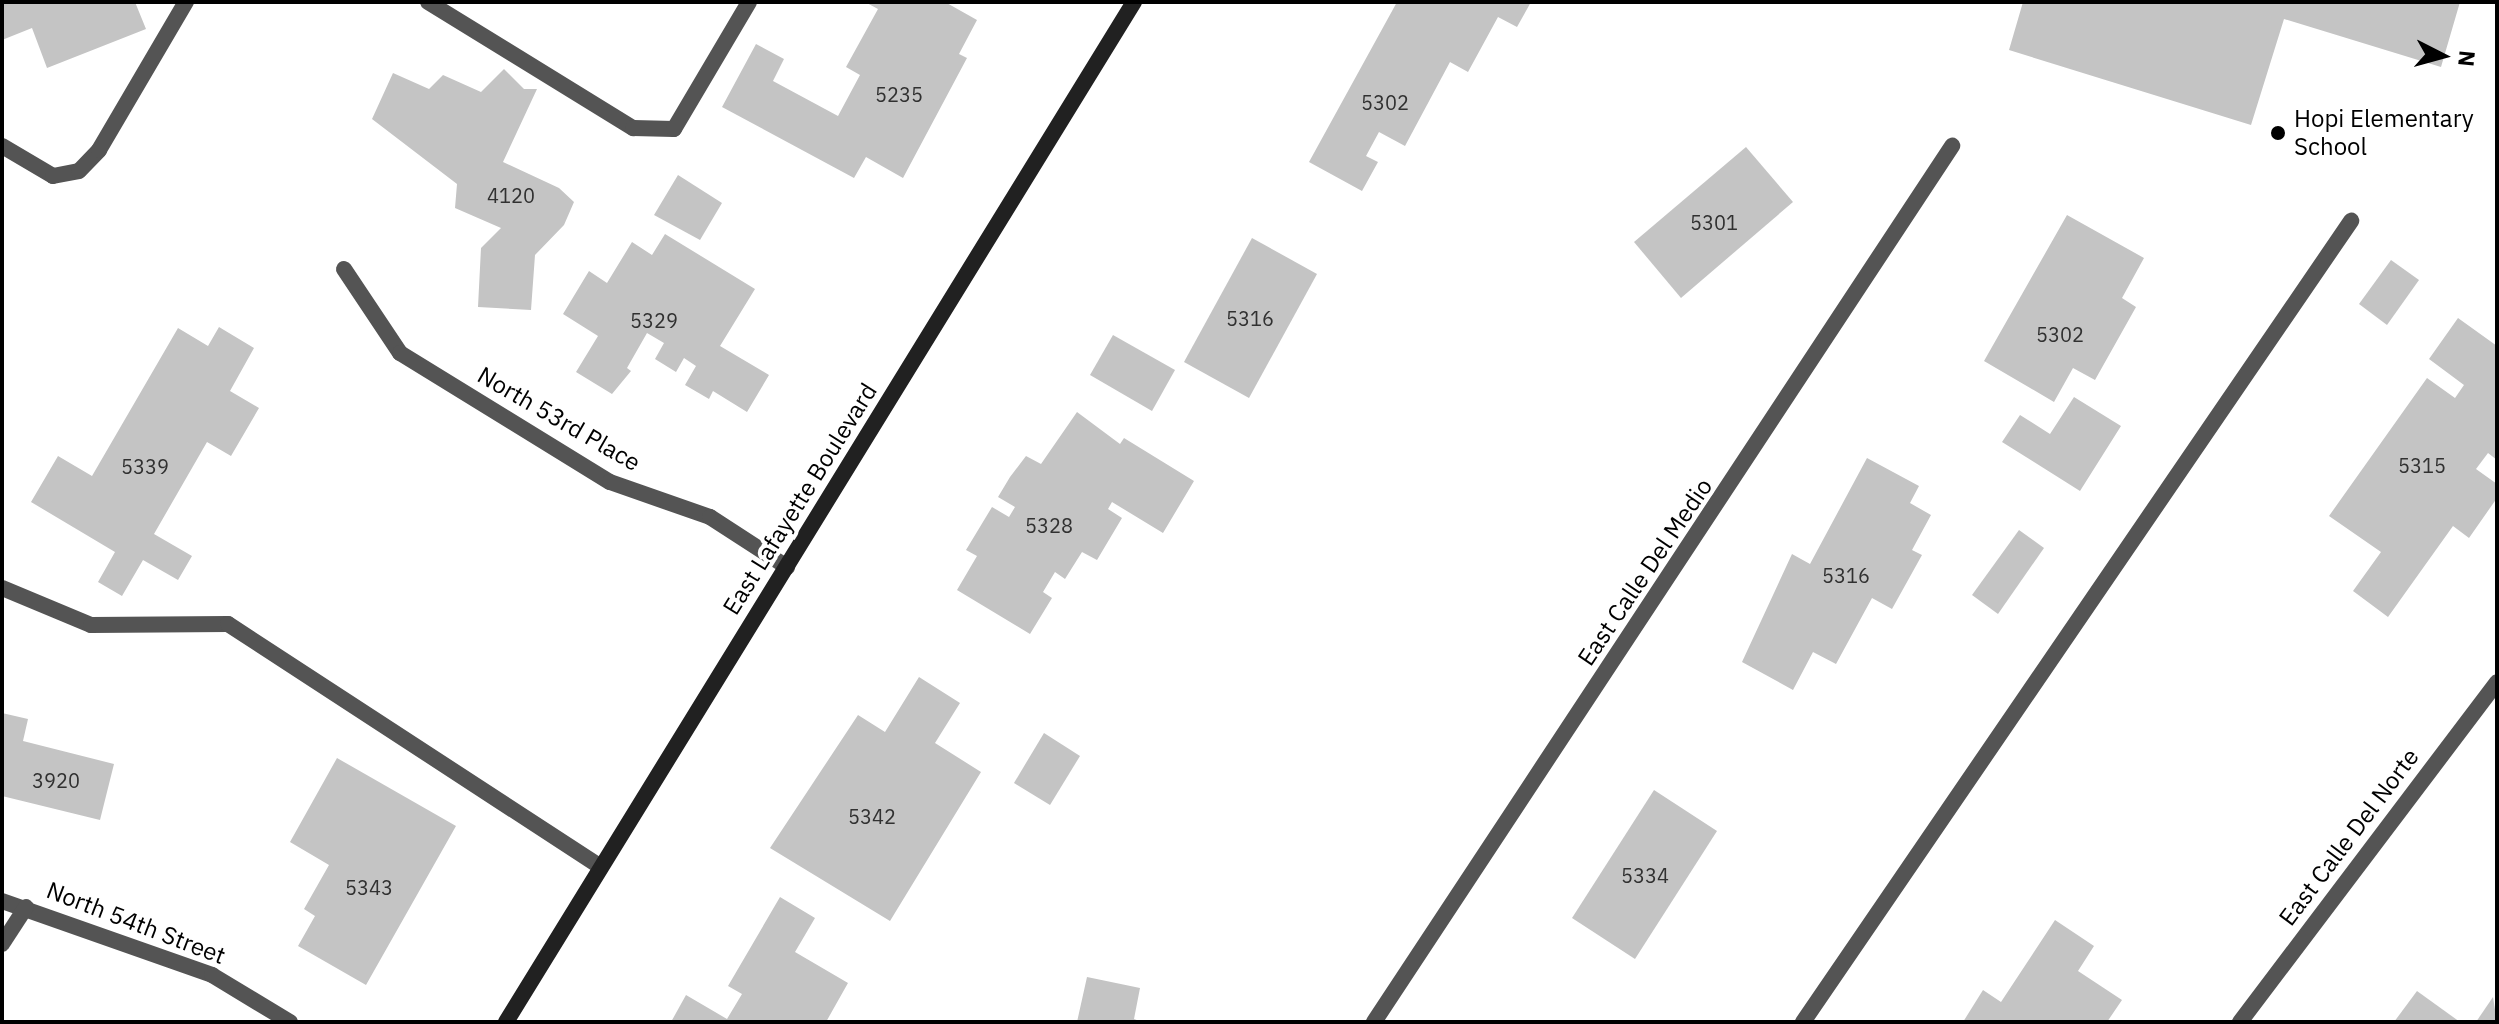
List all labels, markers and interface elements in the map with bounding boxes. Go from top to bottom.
north arrow [2403,16,2483,96]
text: N [2452,49,2483,68]
house number: 5235 [875,82,923,106]
house number: 5302 [1361,90,1409,114]
place label: Hopi Elementary School [2294,105,2474,161]
marker: Hopi Elementary School [2269,124,2287,142]
house number: 4120 [487,183,535,207]
house number: 5301 [1690,210,1738,234]
house number: 5316 [1226,306,1274,330]
house number: 5329 [630,308,678,332]
house number: 5302 [2036,322,2084,346]
street label: North 53rd Place [473,361,645,477]
street label: East Lafayette Boulevard [717,378,883,620]
house number: 5315 [2398,453,2446,477]
house number: 5339 [121,454,169,478]
street label: East Calle Del Medio [1572,473,1718,671]
house number: 5328 [1025,513,1073,537]
house number: 5316 [1822,563,1870,587]
street label: East Calle Del Norte [2273,743,2425,931]
house number: 3920 [32,768,80,792]
house number: 5342 [848,804,896,828]
house number: 5334 [1621,863,1669,887]
house number: 5343 [345,875,393,899]
street label: North 54th Street [42,876,230,970]

